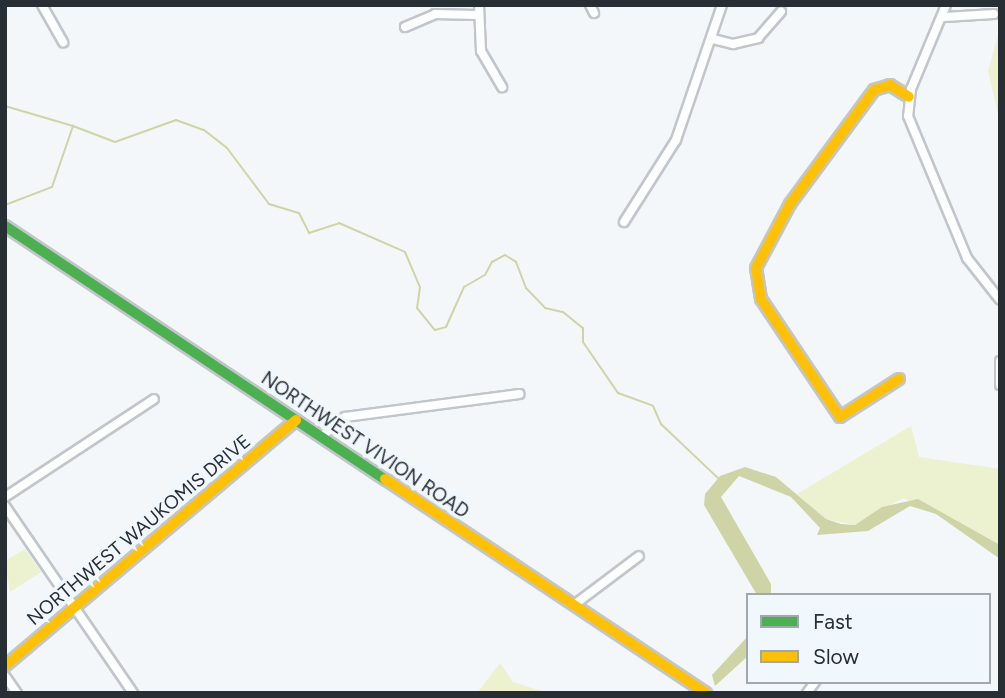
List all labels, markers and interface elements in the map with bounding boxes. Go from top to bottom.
street label: NORTHWEST VIVION ROAD [257,367,473,523]
street label: NORTHWEST WAUKOMIS DRIVE [23,430,255,630]
legend [746,593,991,684]
text: Fast [813,609,853,634]
text: Slow [813,644,859,669]

